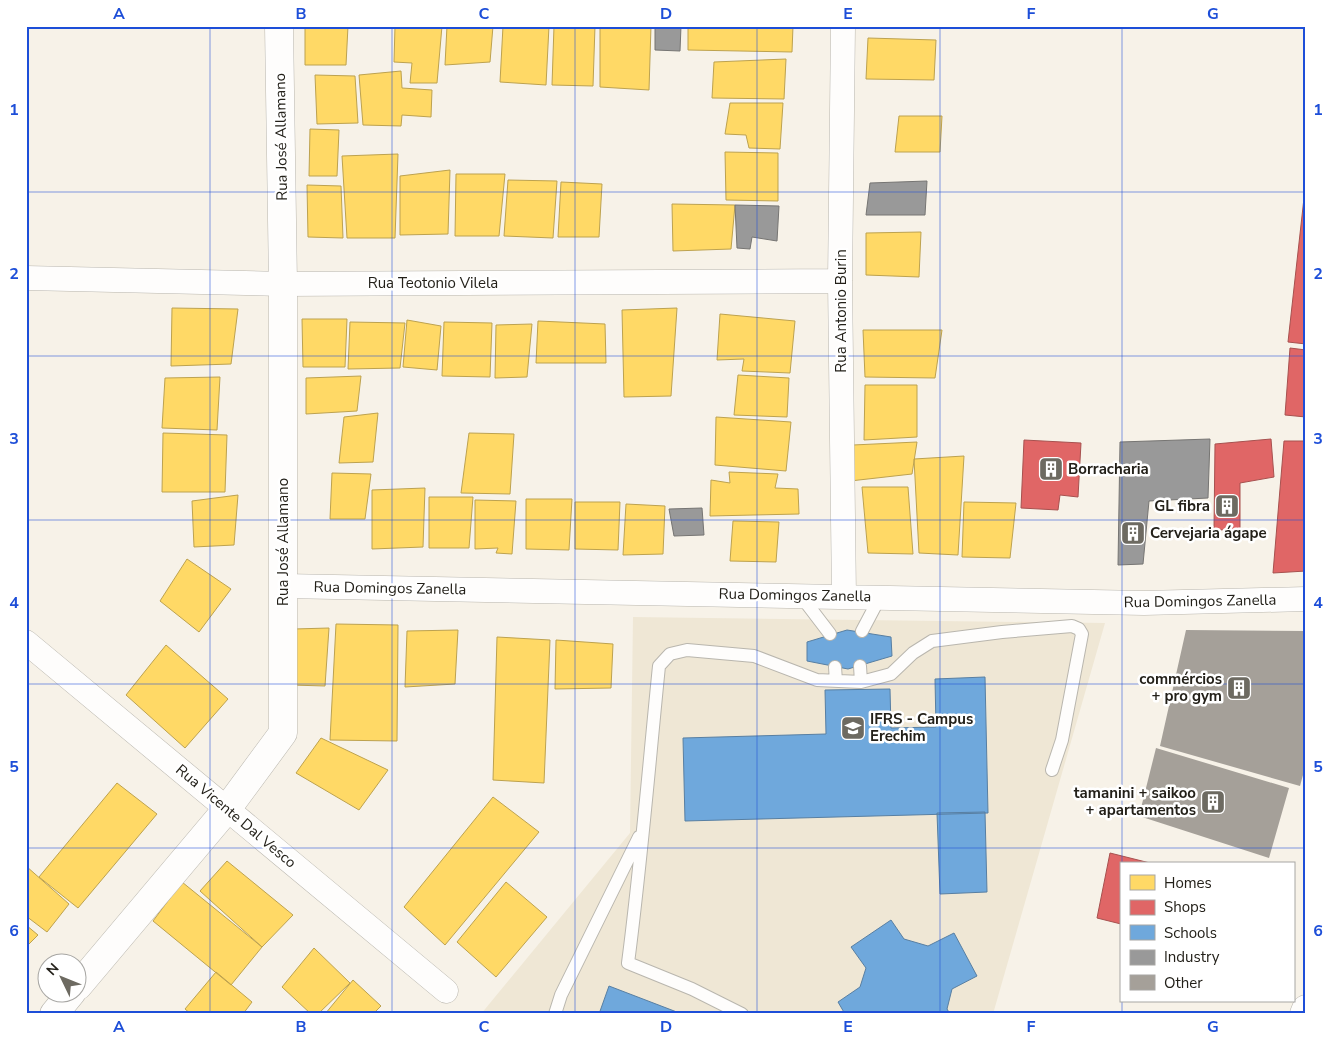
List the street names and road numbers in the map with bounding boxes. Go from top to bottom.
street label: Rua José Allamano [270,73,292,201]
street label: Rua Antonio Burin [831,249,851,373]
street label: Rua Teotonio Vilela [368,273,498,293]
street label: Rua José Allamano [273,478,293,606]
street label: Rua Domingos Zanella [313,577,467,599]
street label: Rua Domingos Zanella [718,584,872,606]
street label: Rua Domingos Zanella [1123,590,1277,612]
street label: Rua Vicente Dal Vesco [172,760,300,872]

